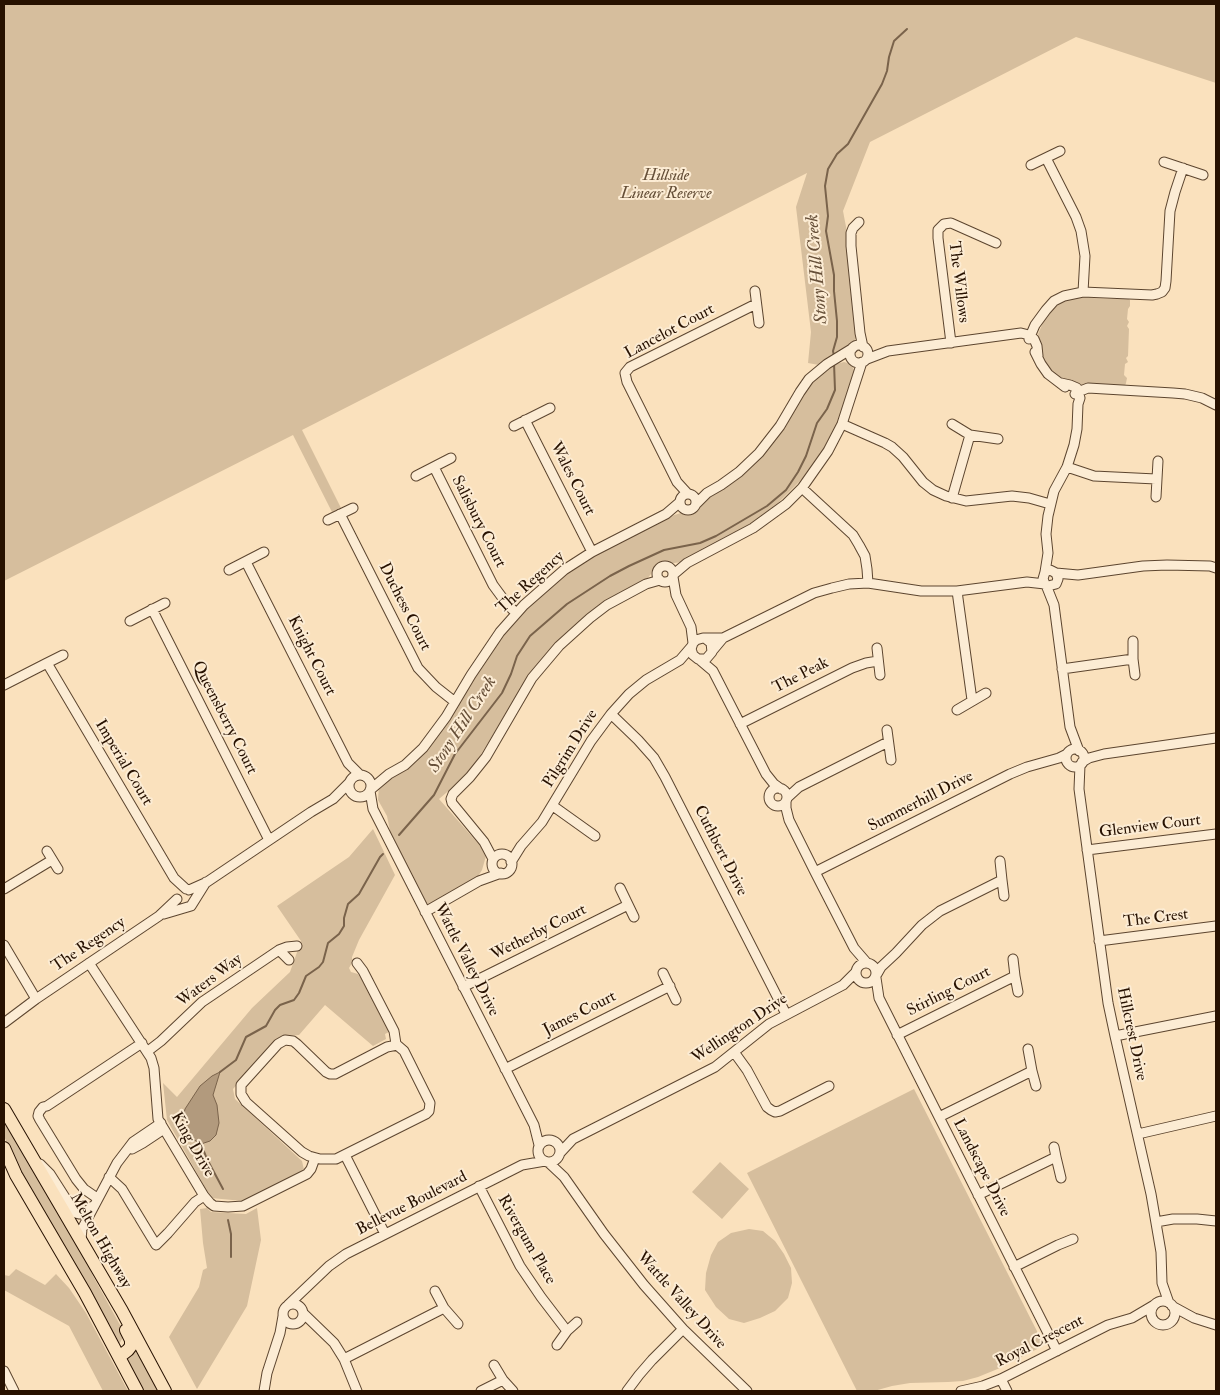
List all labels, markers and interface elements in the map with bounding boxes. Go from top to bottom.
park label: Hillside Linear Reserve [620,167,712,205]
water label: Stony Hill Creek [802,213,834,325]
street label: The Willows [943,240,973,324]
street label: Lancelot Court [622,300,718,364]
street label: Wales Court [545,439,599,519]
street label: Salisbury Court [447,473,509,571]
street label: The Regency [493,548,569,618]
street label: Duchess Court [374,560,434,654]
street label: Knight Court [283,613,339,699]
street label: The Peak [770,654,832,698]
street label: Queensberry Court [187,658,261,778]
water label: Stony Hill Creek [424,673,502,777]
street label: Pilgrim Drive [540,707,602,791]
street label: Imperial Court [90,717,156,809]
street label: Summerhill Drive [865,767,977,837]
street label: Cuthbert Drive [689,803,751,899]
street label: Glenview Court [1098,811,1202,843]
street label: Wattle Valley Drive [429,900,503,1020]
street label: Wetherby Court [488,901,590,965]
street label: The Crest [1122,906,1190,932]
street label: The Regency [49,913,129,977]
street label: Waters Way [174,950,246,1012]
street label: Stirling Court [904,963,994,1021]
street label: Hillcrest Drive [1112,985,1150,1083]
street label: James Court [540,987,620,1041]
street label: Wellington Drive [689,990,791,1068]
street label: King Drive [166,1109,218,1181]
street label: Landscape Drive [948,1116,1014,1220]
street label: Bellevue Boulevard [353,1168,471,1240]
street label: Melton Highway [65,1190,135,1292]
street label: Rivergum Place [493,1192,559,1288]
street label: Wattle Valley Drive [632,1248,730,1354]
street label: Royal Crescent [993,1312,1087,1372]

